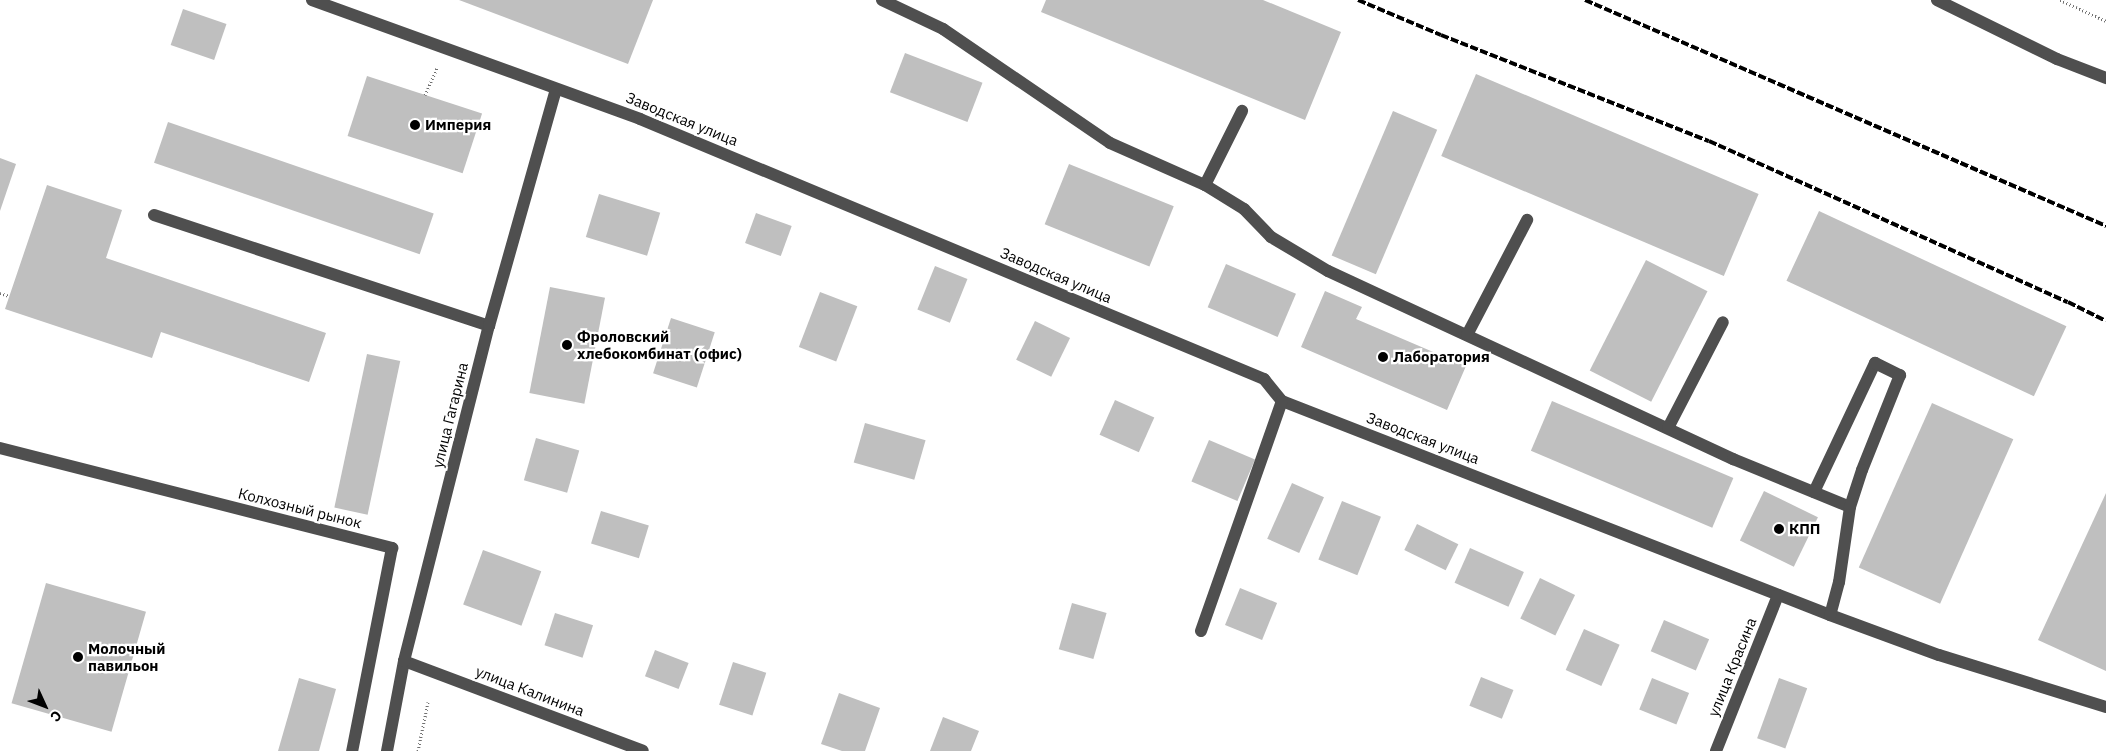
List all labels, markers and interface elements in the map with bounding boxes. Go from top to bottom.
street label: Заводская улица [623,88,741,150]
place label: Империя [425,116,491,134]
marker: Империя [409,119,421,131]
street label: Заводская улица [998,243,1114,307]
place label: Фроловский хлебокомбинат (офис) [577,327,742,362]
marker: Фроловский хлебокомбинат (офис) [561,339,573,351]
place label: Лаборатория [1393,348,1490,366]
marker: Лаборатория [1377,351,1389,363]
street label: улица Гагарина [428,360,472,470]
street label: Заводская улица [1364,408,1482,468]
street label: Колхозный рынок [236,484,364,532]
place label: КПП [1789,520,1820,538]
marker: КПП [1773,523,1785,535]
street label: улица Красина [1704,615,1760,719]
place label: Молочный павильон [88,639,165,674]
marker: Молочный павильон [72,651,84,663]
street label: улица Калинина [473,662,587,720]
north arrow [20,681,70,731]
text: С [46,707,66,726]

